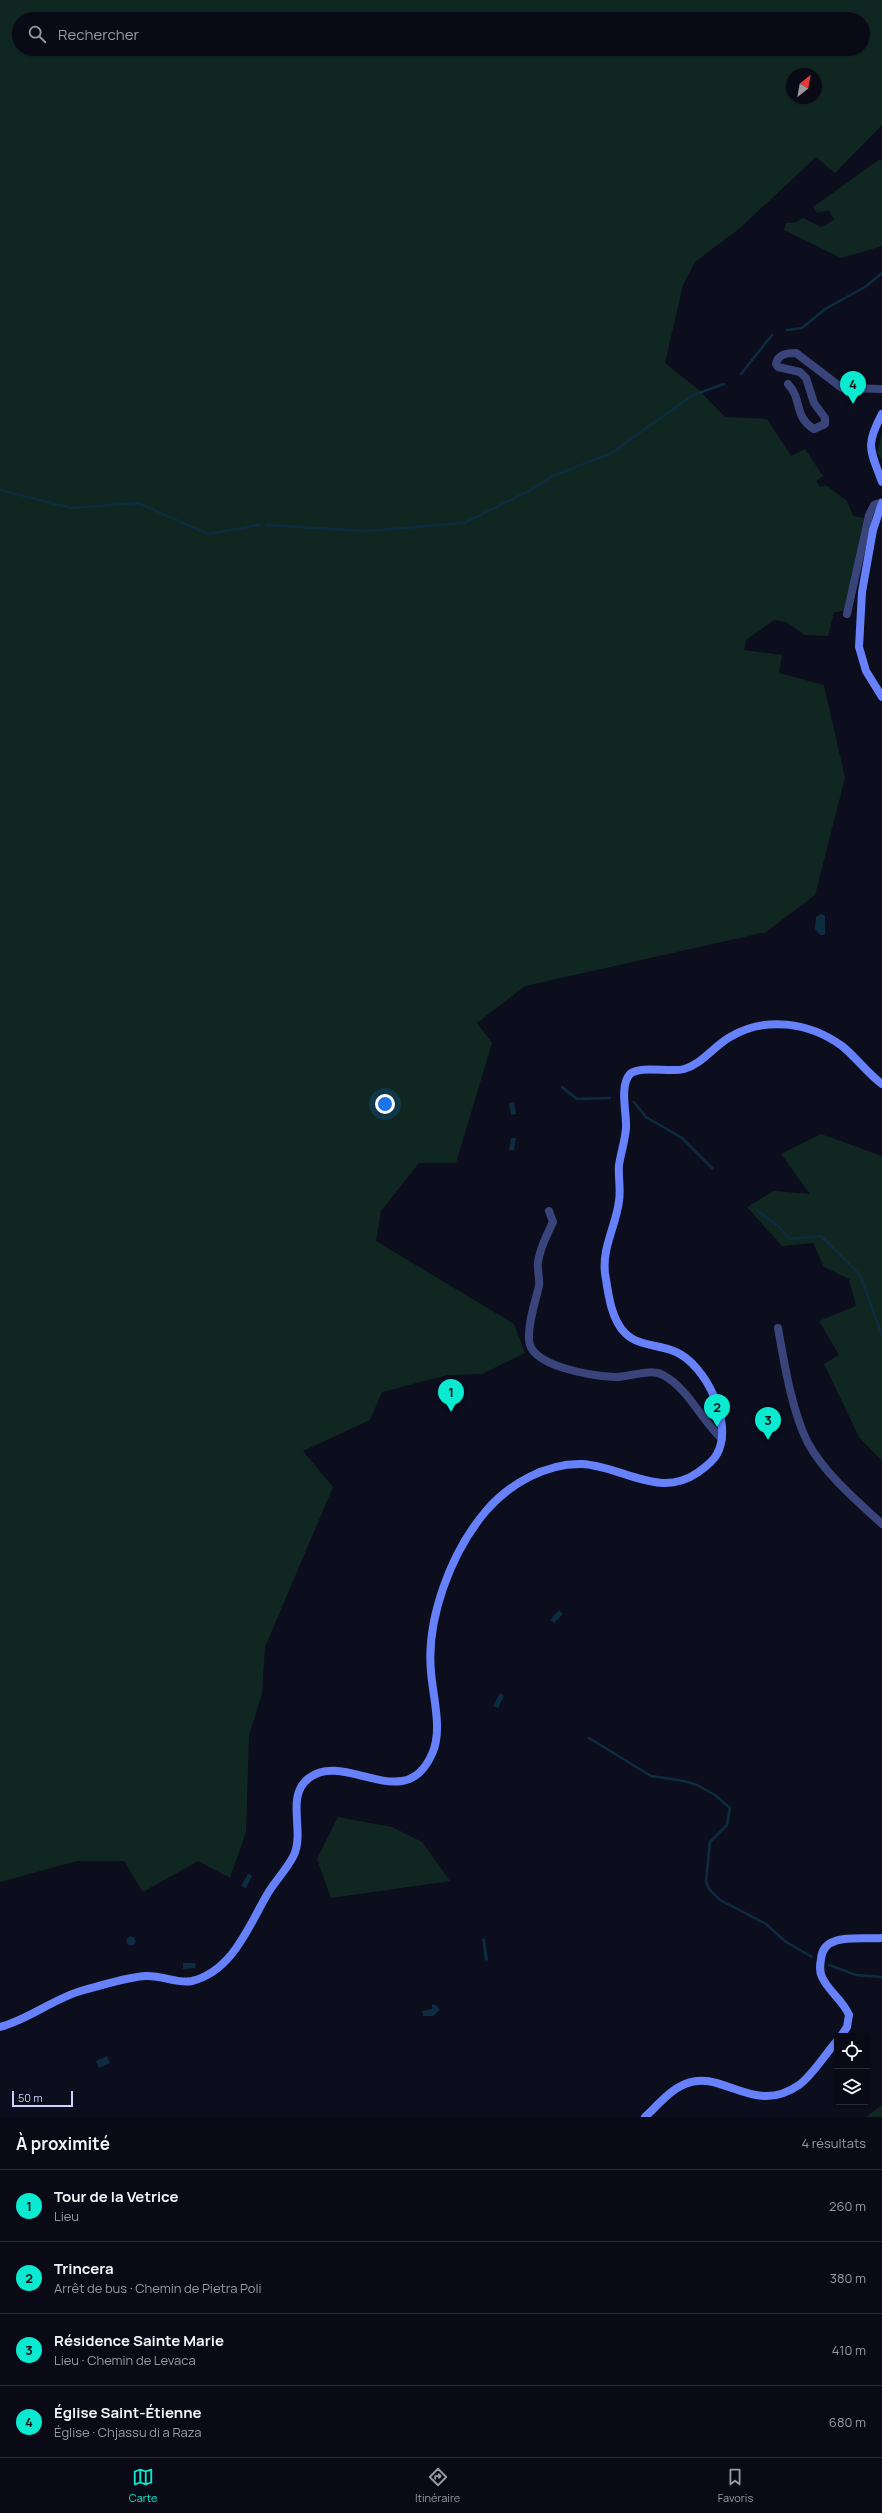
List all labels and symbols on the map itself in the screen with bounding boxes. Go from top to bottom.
north arrow [786,68,822,104]
pin: 4 [840,371,866,404]
your location [375,1094,395,1114]
pin: 1 [438,1379,464,1412]
pin: 2 [704,1394,730,1427]
pin: 3 [755,1407,781,1440]
scale bar [12,2089,73,2108]

